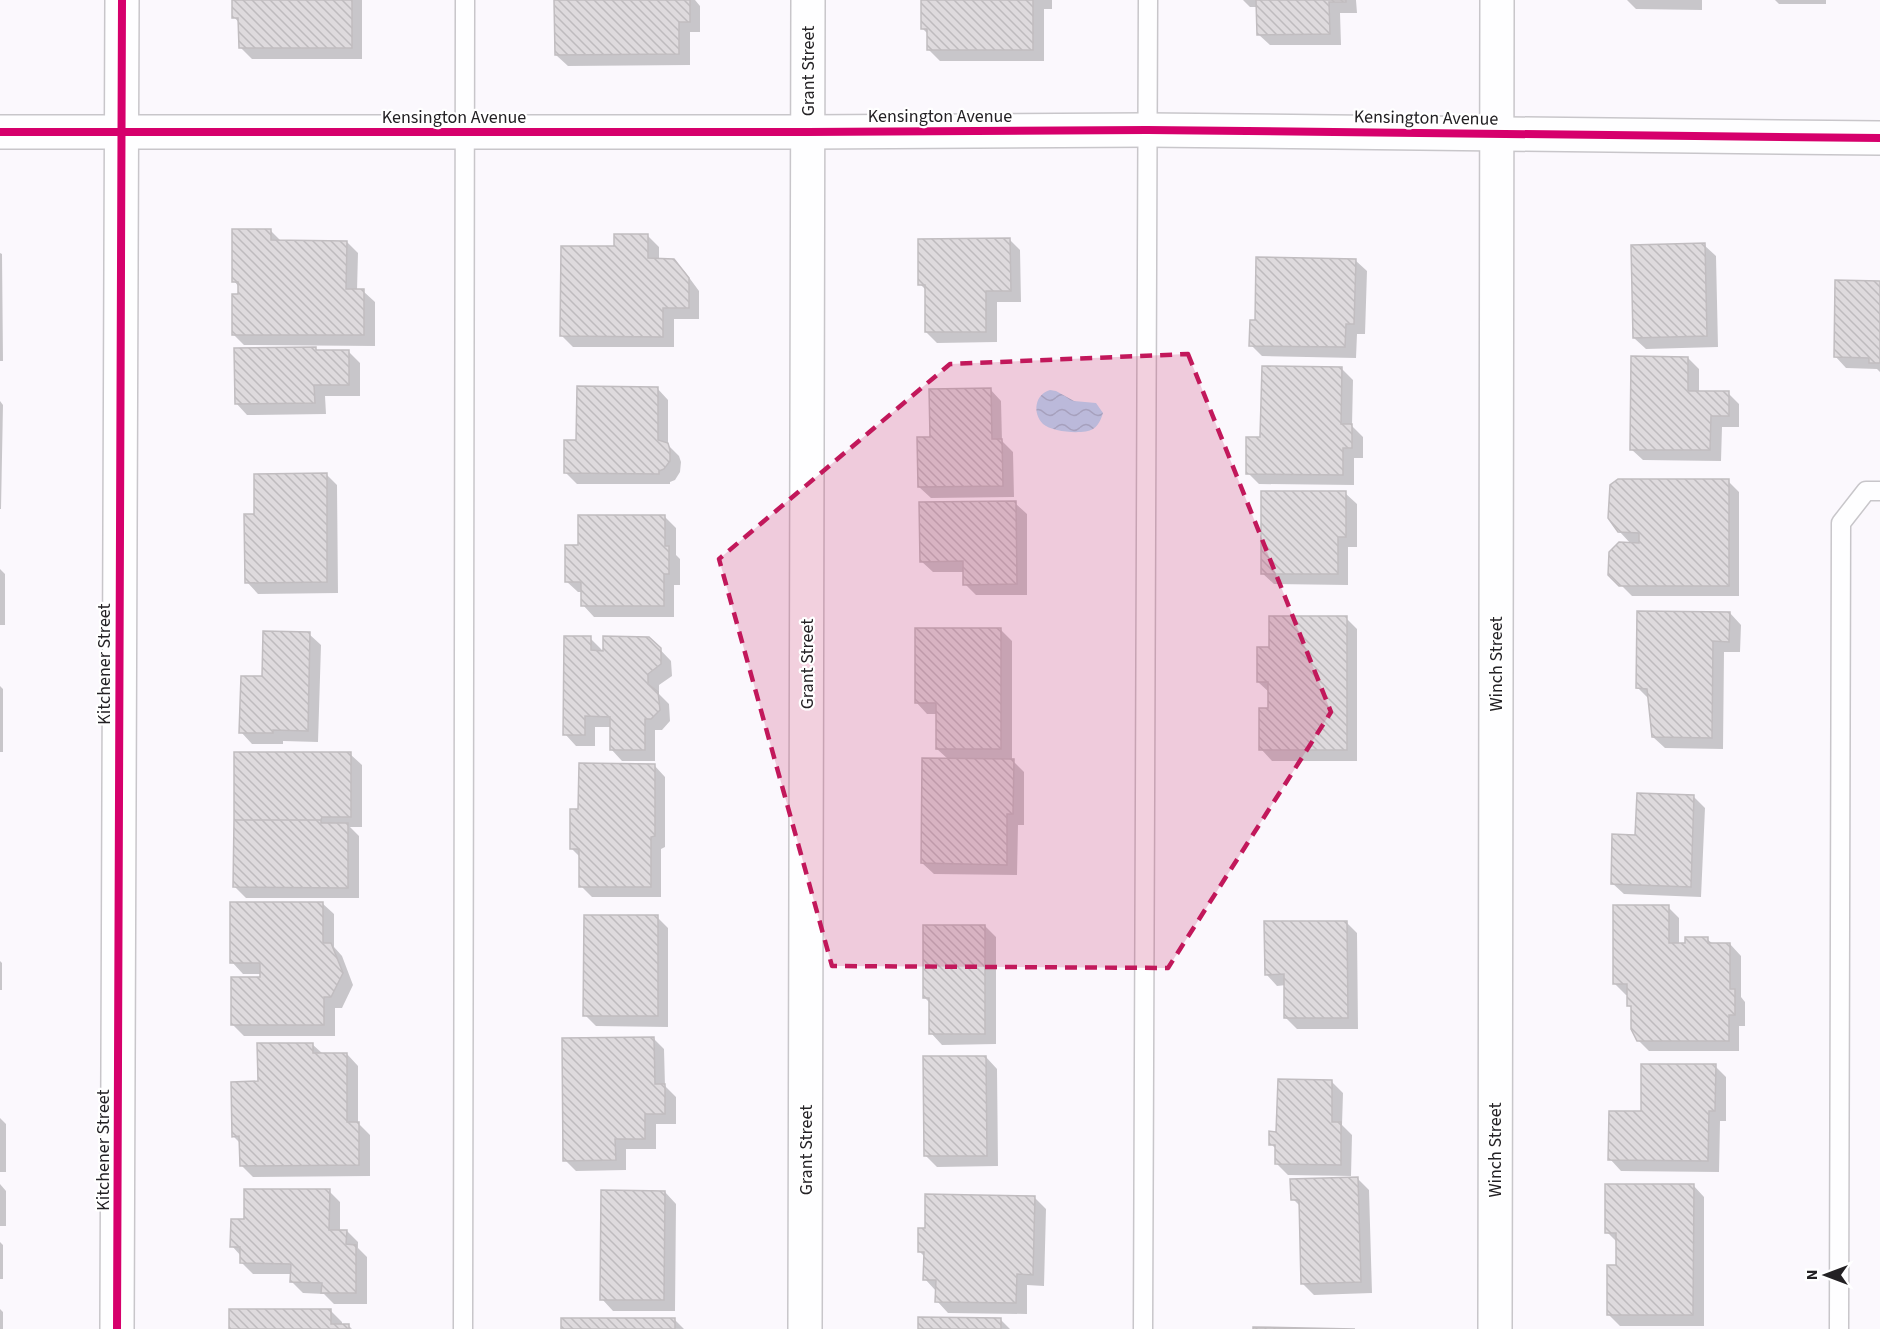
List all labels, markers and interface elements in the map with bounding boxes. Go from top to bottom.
street label: Grant Street [796,26,821,116]
street label: Kensington Avenue [868,104,1012,129]
street label: Kensington Avenue [1354,104,1499,132]
street label: Kensington Avenue [382,105,526,130]
street label: Kitchener Street [92,603,117,725]
street label: Winch Street [1484,616,1509,712]
street label: Grant Street [795,619,820,709]
street label: Kitchener Street [91,1089,116,1211]
street label: Winch Street [1483,1102,1508,1198]
street label: Grant Street [794,1105,819,1195]
north arrow [1796,1245,1856,1305]
text: N [1801,1270,1823,1280]

